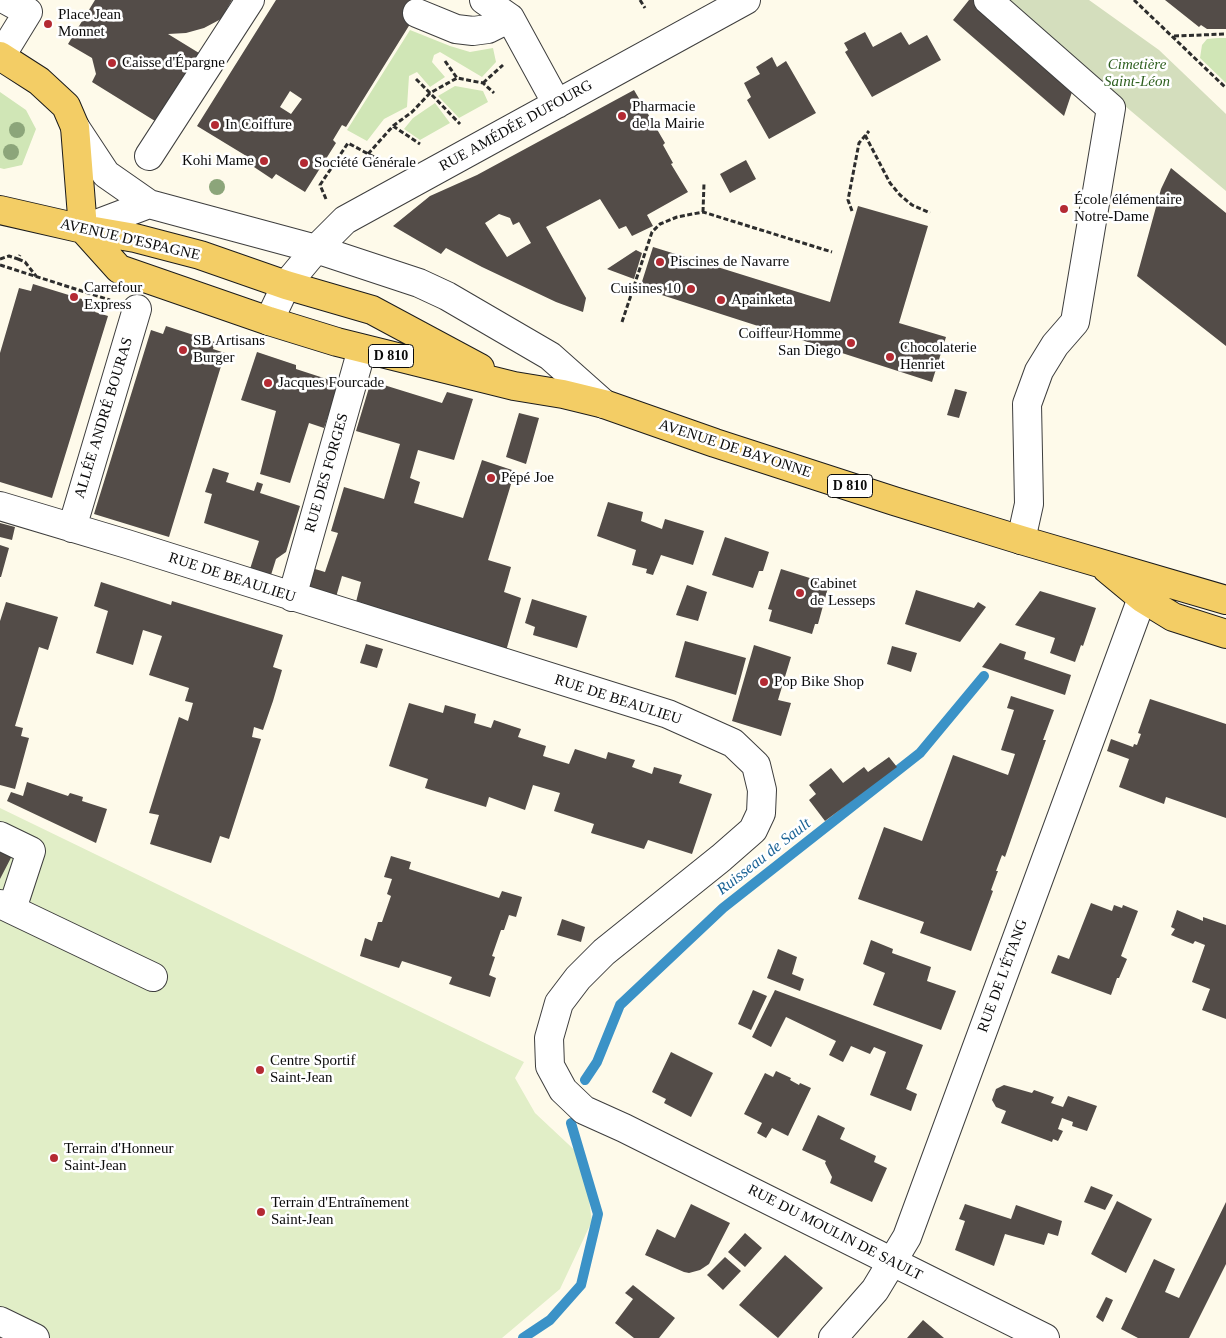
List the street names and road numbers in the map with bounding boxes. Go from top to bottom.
street label: RUE AMÉDÉE DUFOURG [436,76,596,176]
street label: AVENUE D'ESPAGNE [58,215,202,265]
street label: ALLÉE ANDRÉ BOURAS [71,335,137,501]
road number: D 810 [368,344,414,368]
street label: RUE DES FORGES [301,411,353,535]
street label: AVENUE DE BAYONNE [657,416,813,482]
road number: D 810 [828,474,872,498]
street label: RUE DE BEAULIEU [166,549,298,607]
street label: RUE DE BEAULIEU [552,671,684,729]
street label: RUE DE L'ÉTANG [974,917,1032,1035]
street label: RUE DU MOULIN DE SAULT [745,1181,925,1285]

